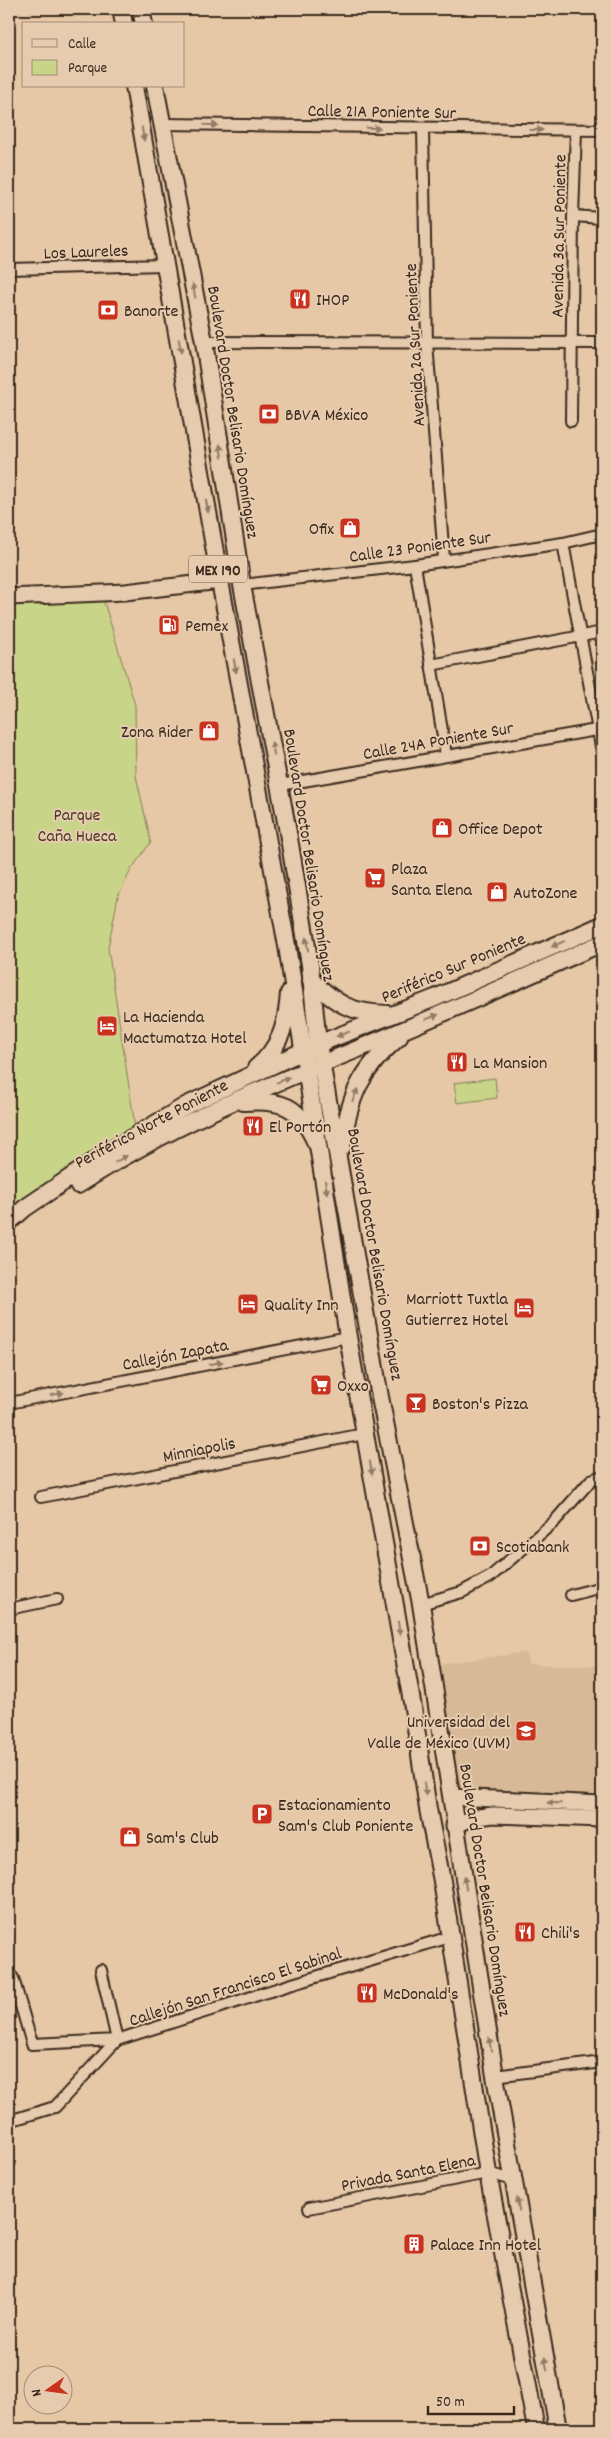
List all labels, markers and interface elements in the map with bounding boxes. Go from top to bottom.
legend [22,22,185,88]
text: Calle [68,34,97,56]
text: Parque [68,58,108,80]
street label: Calle 21A Poniente Sur [307,100,457,127]
one-way arrow [203,121,219,129]
one-way arrow [366,124,382,132]
one-way arrow [528,126,544,134]
one-way arrow [139,127,147,143]
street label: Avenida 3a Sur Poniente [547,154,574,318]
street label: Los Laureles [43,240,129,267]
street label: Avenida 2a Sur Poniente [400,263,433,427]
one-way arrow [189,282,197,298]
street label: Boulevard Doctor Belisario Domínguez [199,284,264,541]
restaurant icon: IHOP [288,287,312,311]
place label: IHOP [316,289,349,314]
bank icon: Banorte [96,298,120,322]
place label: Banorte [124,300,179,325]
one-way arrow [176,338,184,354]
bank icon: BBVA México [257,402,281,426]
place label: BBVA México [285,404,368,429]
one-way arrow [216,443,224,459]
one-way arrow [204,499,212,515]
shop icon: Ofix [338,516,362,540]
place label: Ofix [309,518,334,543]
street label: Calle 23 Poniente Sur [348,526,493,571]
road number: MEX 190 [189,556,247,582]
fuel station icon: Pemex [157,613,181,637]
place label: Pemex [185,615,228,640]
one-way arrow [232,659,240,675]
street label: Calle 24A Poniente Sur [361,717,516,768]
shop icon: Zona Rider [197,719,221,743]
place label: Zona Rider [121,721,193,746]
street label: Boulevard Doctor Belisario Domínguez [275,727,340,984]
one-way arrow [269,741,277,757]
park label: Parque Caña Hueca [38,804,117,850]
shop icon: Office Depot [430,816,454,840]
place label: Office Depot [458,818,543,843]
place label: Plaza Santa Elena [391,858,473,904]
supermarket icon: Plaza Santa Elena [363,866,387,890]
shop icon: AutoZone [485,880,509,904]
place label: AutoZone [513,882,578,907]
street label: Periférico Sur Poniente [378,928,530,1011]
one-way arrow [302,935,310,951]
one-way arrow [551,941,565,949]
place label: La Hacienda Mactumatza Hotel [123,1006,247,1052]
one-way arrow [425,1013,439,1021]
hotel icon: La Hacienda Mactumatza Hotel [95,1014,119,1038]
one-way arrow [336,1031,351,1039]
restaurant icon: La Mansion [445,1050,469,1074]
place label: La Mansion [473,1052,547,1077]
street label: Periférico Norte Poniente [71,1074,233,1176]
one-way arrow [276,1075,290,1083]
one-way arrow [351,1088,359,1102]
restaurant icon: El Portón [241,1114,265,1138]
place label: El Portón [269,1116,331,1141]
street label: Boulevard Doctor Belisario Domínguez [339,1126,408,1383]
one-way arrow [115,1154,128,1163]
one-way arrow [322,1179,330,1195]
place label: Marriott Tuxtla Gutierrez Hotel [405,1288,509,1334]
hotel icon: Quality Inn [236,1292,260,1316]
place label: Quality Inn [264,1294,339,1319]
hotel icon: Marriott Tuxtla Gutierrez Hotel [512,1296,536,1320]
street label: Callejón Zapata [120,1334,231,1379]
one-way arrow [209,1359,224,1367]
supermarket icon: Oxxo [309,1373,333,1397]
place label: Oxxo [337,1375,369,1400]
one-way arrow [49,1389,65,1397]
bar icon: Boston's Pizza [404,1391,428,1415]
place label: Boston's Pizza [432,1393,528,1418]
street label: Minniapolis [161,1432,238,1471]
one-way arrow [367,1461,375,1477]
bank icon: Scotiabank [468,1534,492,1558]
place label: Scotiabank [496,1536,570,1561]
one-way arrow [396,1621,404,1637]
place label: Universidad del Valle de México (UVM) [367,1711,511,1757]
school or university icon: Universidad del Valle de México (UVM) [514,1719,538,1743]
street label: Boulevard Doctor Belisario Domínguez [451,1762,516,2019]
one-way arrow [421,1781,429,1797]
place label: Estacionamiento Sam's Club Poniente [278,1794,414,1840]
one-way arrow [545,1798,561,1806]
parking icon: Estacionamiento Sam's Club Poniente [250,1802,274,1826]
shop icon: Sam's Club [118,1825,142,1849]
place label: Sam's Club [146,1827,219,1852]
one-way arrow [461,1875,469,1891]
restaurant icon: Chili's [513,1920,537,1944]
place label: Chili's [541,1922,580,1947]
street label: Callejón San Francisco El Sabinal [126,1942,346,2035]
restaurant icon: McDonald's [355,1981,379,2005]
place label: McDonald's [383,1983,459,2008]
one-way arrow [485,2036,493,2052]
street label: Privada Santa Elena [339,2149,478,2200]
one-way arrow [513,2196,521,2212]
building icon: Palace Inn Hotel [402,2232,426,2256]
place label: Palace Inn Hotel [430,2234,542,2259]
one-way arrow [542,2356,550,2372]
north arrow [22,2366,72,2416]
scale bar [428,2383,515,2415]
text: N [27,2387,48,2398]
text: 50 m [436,2392,465,2414]

